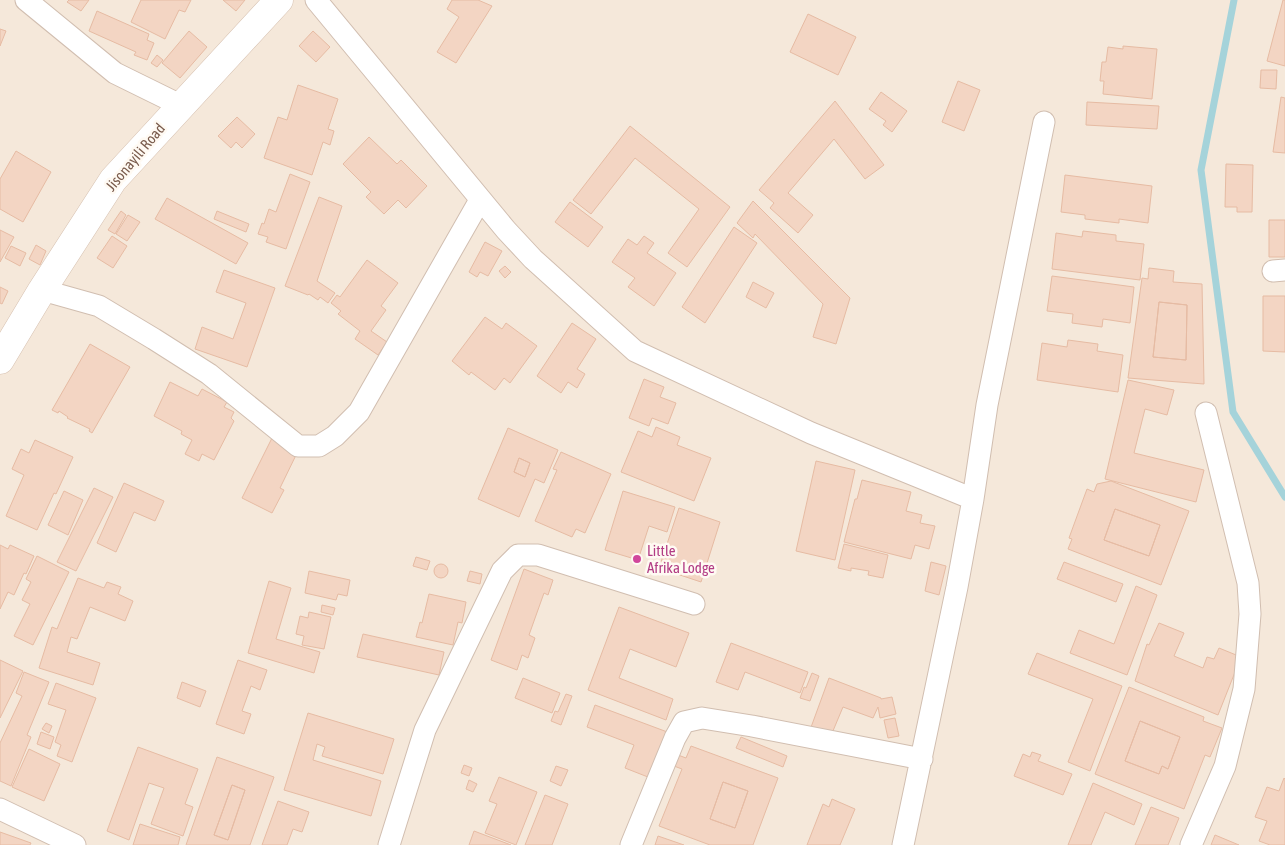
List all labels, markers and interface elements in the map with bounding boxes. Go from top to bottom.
street label: Jisonayili Road [102,120,168,194]
place label: Little Afrika Lodge [647,542,715,576]
marker: Little Afrika Lodge [631,553,643,565]

